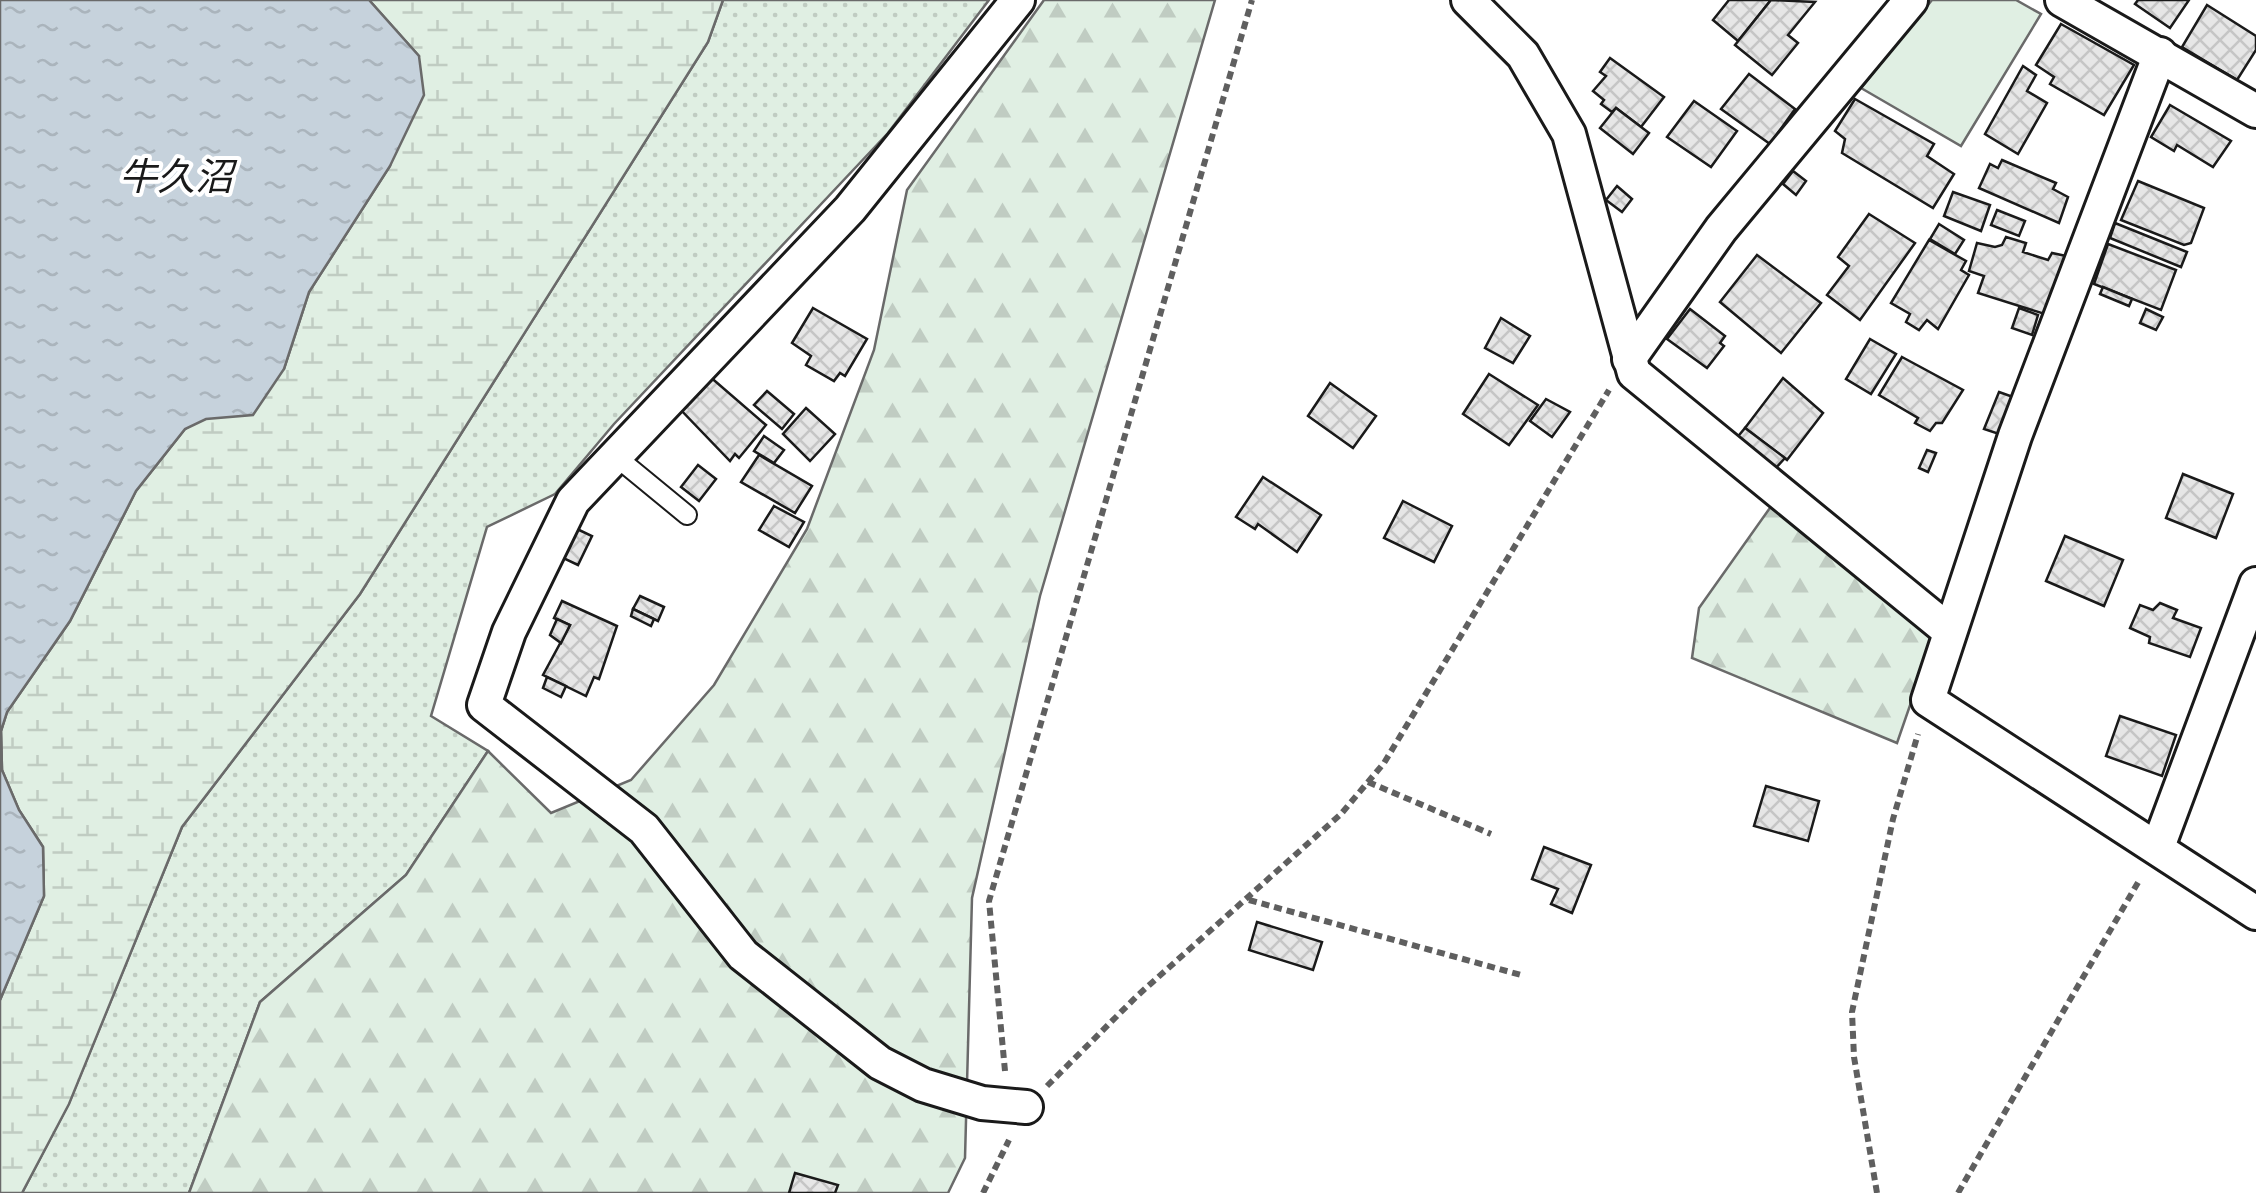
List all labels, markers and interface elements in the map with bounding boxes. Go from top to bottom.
water label: 牛久沼 [119,154,238,201]

